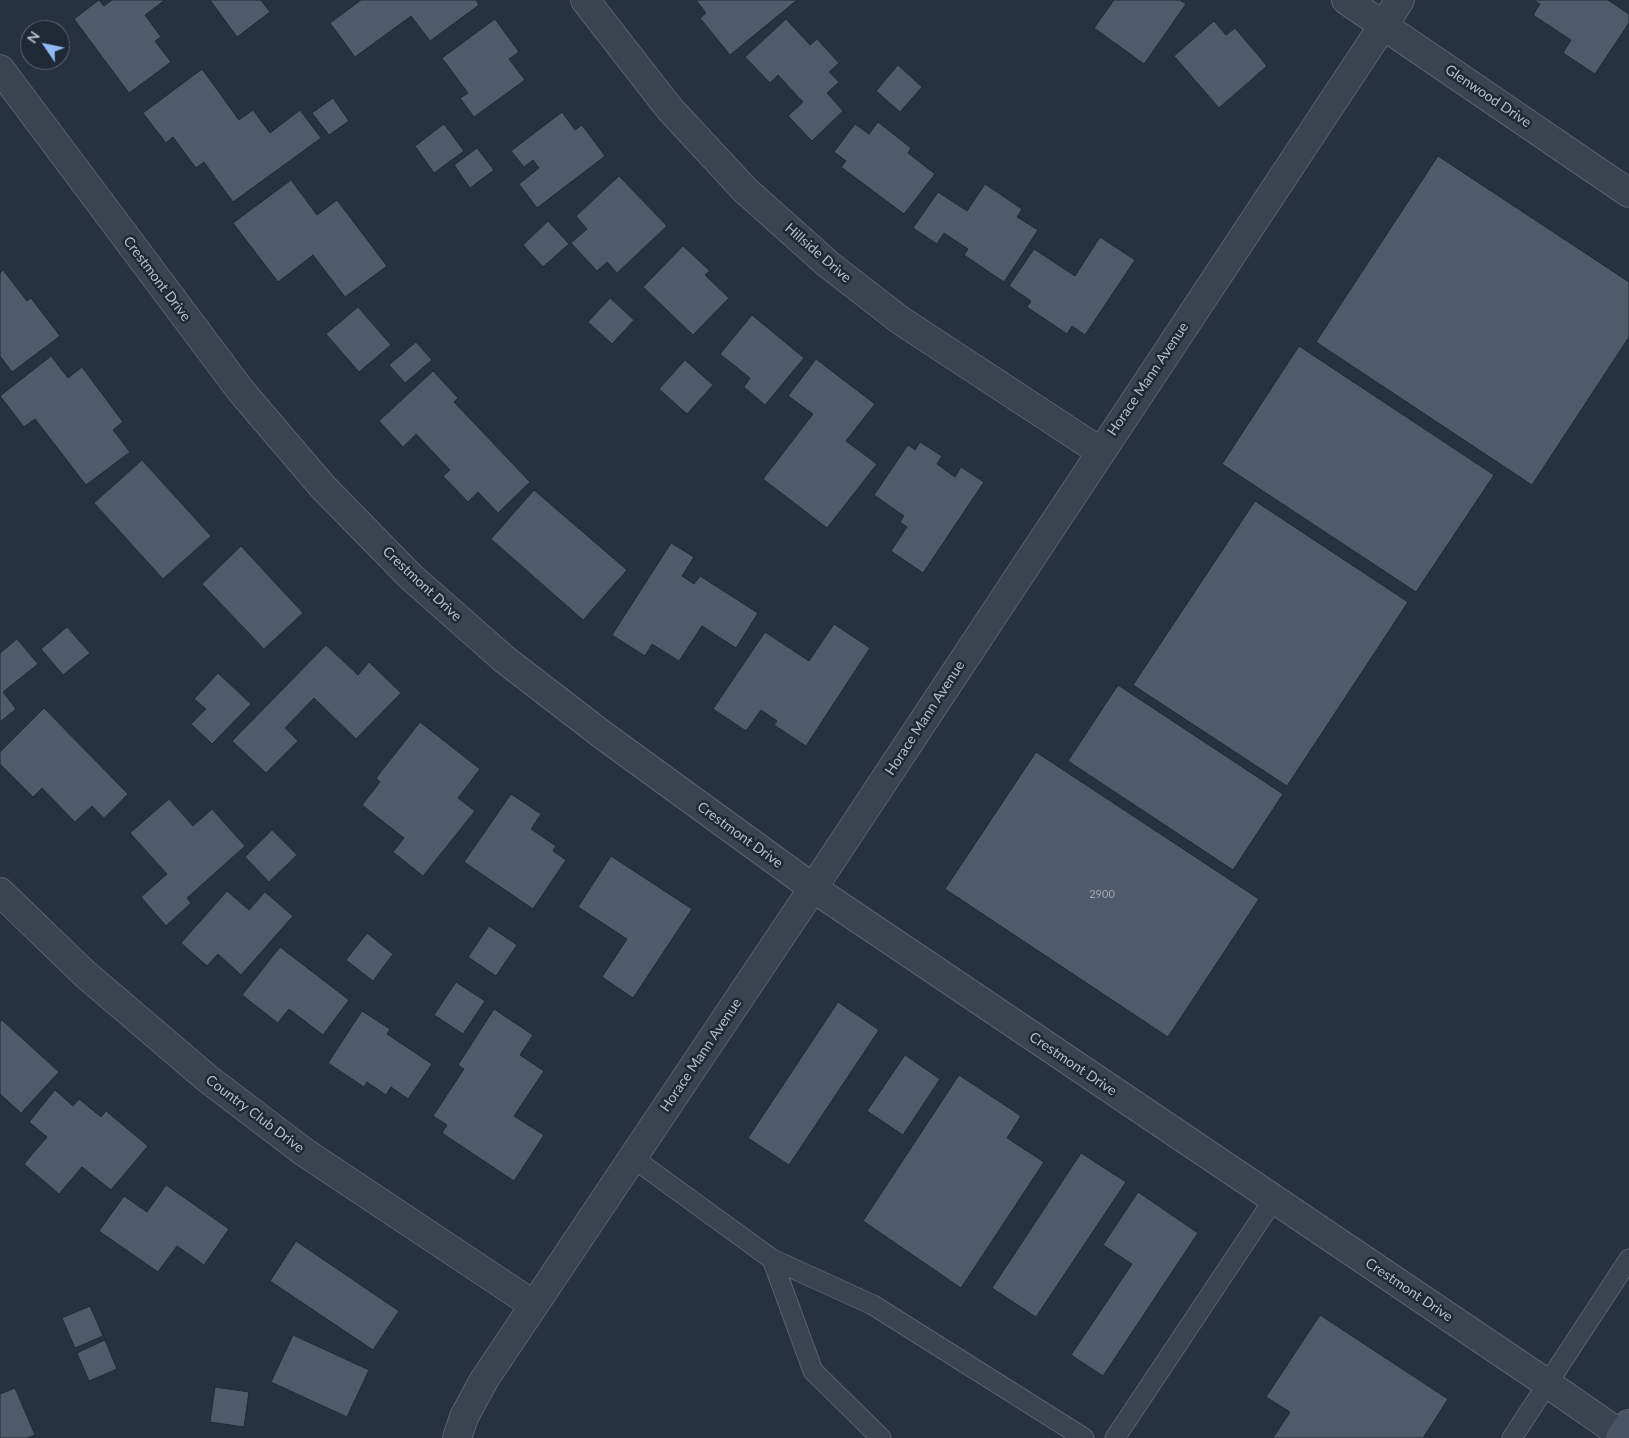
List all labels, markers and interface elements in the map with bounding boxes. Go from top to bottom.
north arrow [20,20,70,70]
text: N [23,28,43,46]
street label: Glenwood Drive [1442,61,1534,131]
street label: Hillside Drive [781,220,855,286]
street label: Crestmont Drive [120,233,194,325]
street label: Horace Mann Avenue [1104,319,1192,439]
street label: Crestmont Drive [379,543,465,625]
street label: Horace Mann Avenue [882,658,968,778]
street label: Crestmont Drive [694,798,786,872]
house number: 2900 [1089,887,1115,901]
street label: Horace Mann Avenue [657,995,745,1115]
street label: Crestmont Drive [1026,1029,1120,1099]
street label: Country Club Drive [202,1072,308,1156]
street label: Crestmont Drive [1362,1255,1456,1325]

